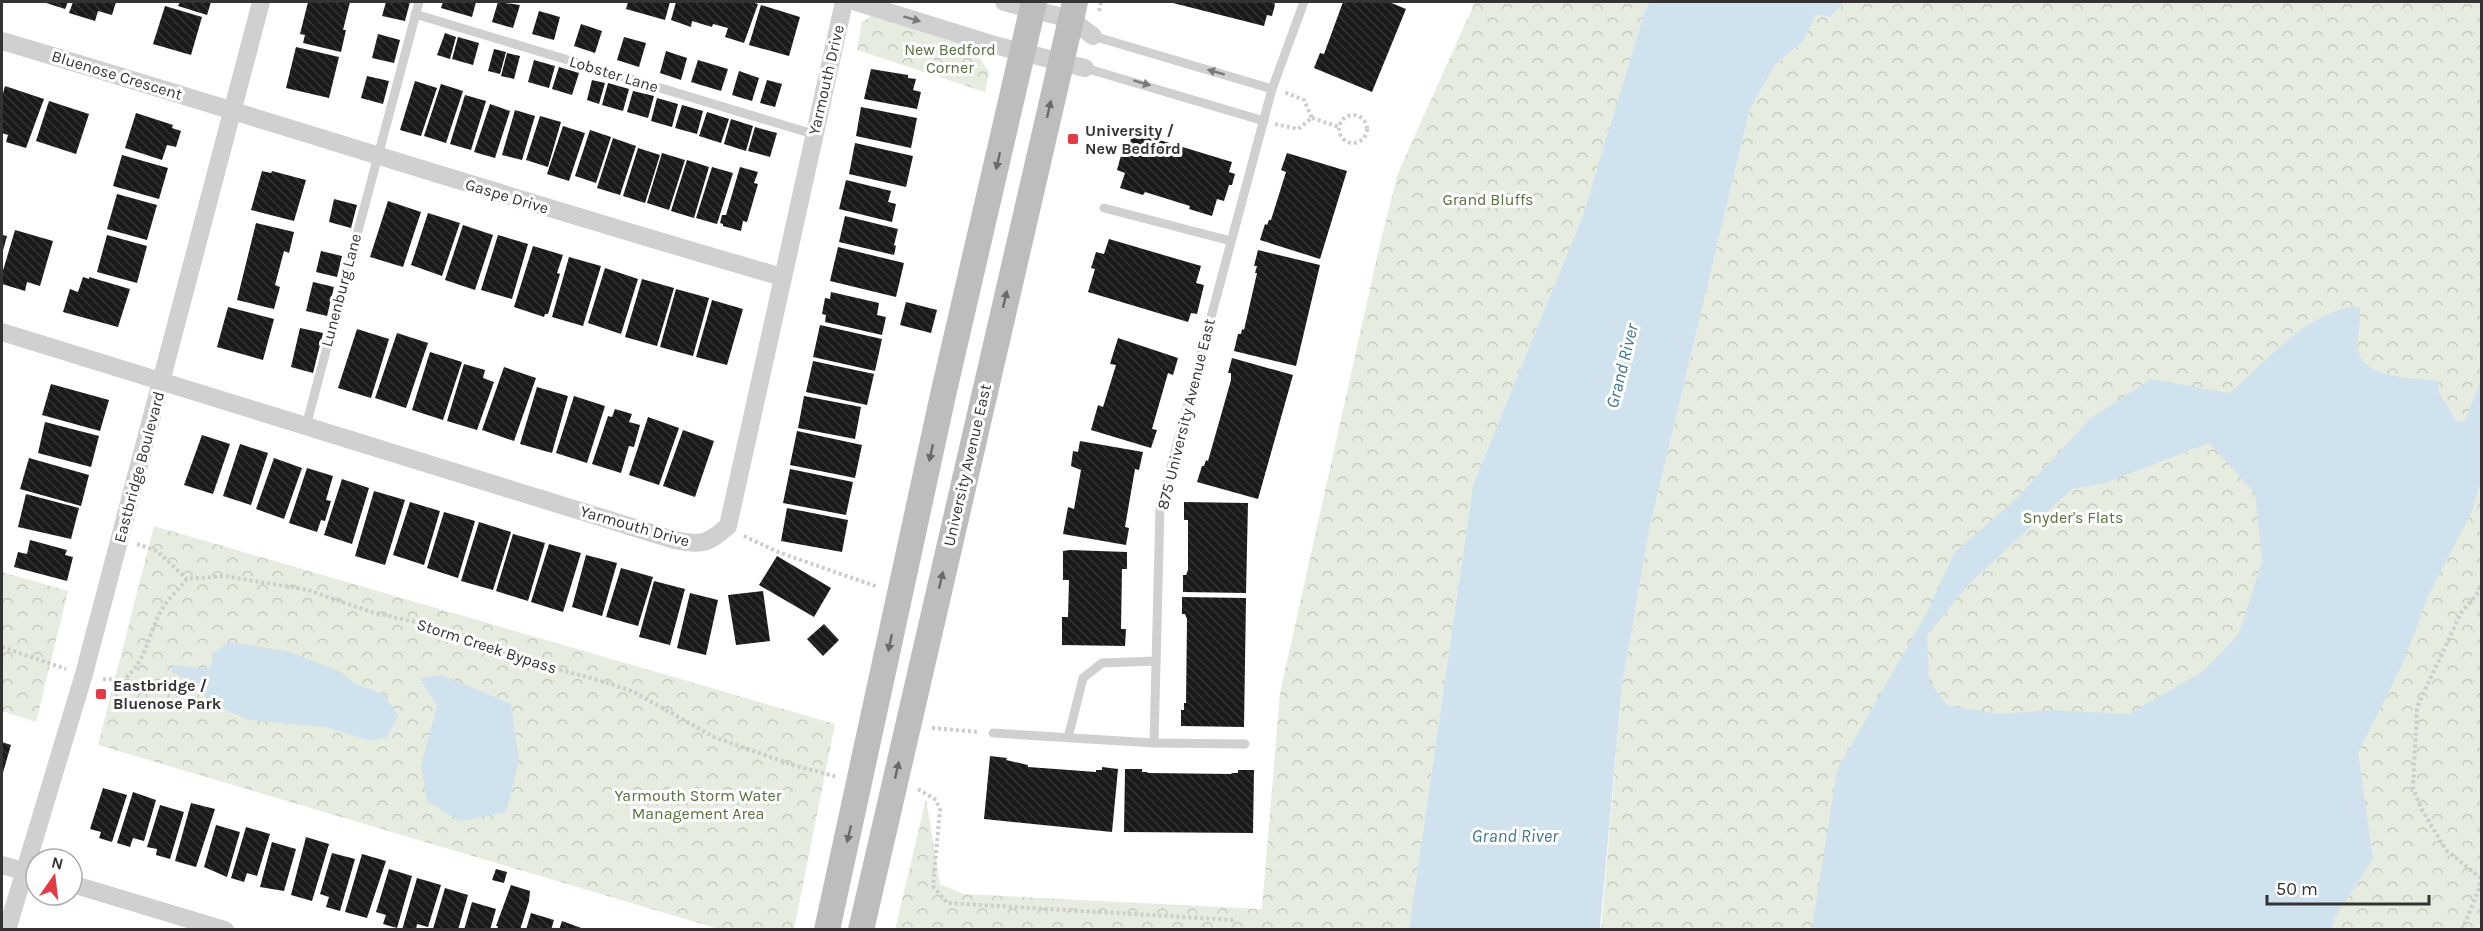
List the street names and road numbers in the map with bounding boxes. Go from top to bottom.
street label: Yarmouth Drive [804,23,848,137]
street label: Bluenose Crescent [49,46,185,104]
street label: Lobster Lane [567,51,661,97]
street label: Gaspe Drive [463,174,551,218]
street label: Lunenburg Lane [317,231,365,349]
street label: 875 University Avenue East [1153,317,1219,511]
street label: University Avenue East [939,382,995,548]
street label: Eastbridge Boulevard [110,389,168,545]
street label: Yarmouth Drive [578,501,692,551]
street label: Storm Creek Bypass [415,614,559,678]

